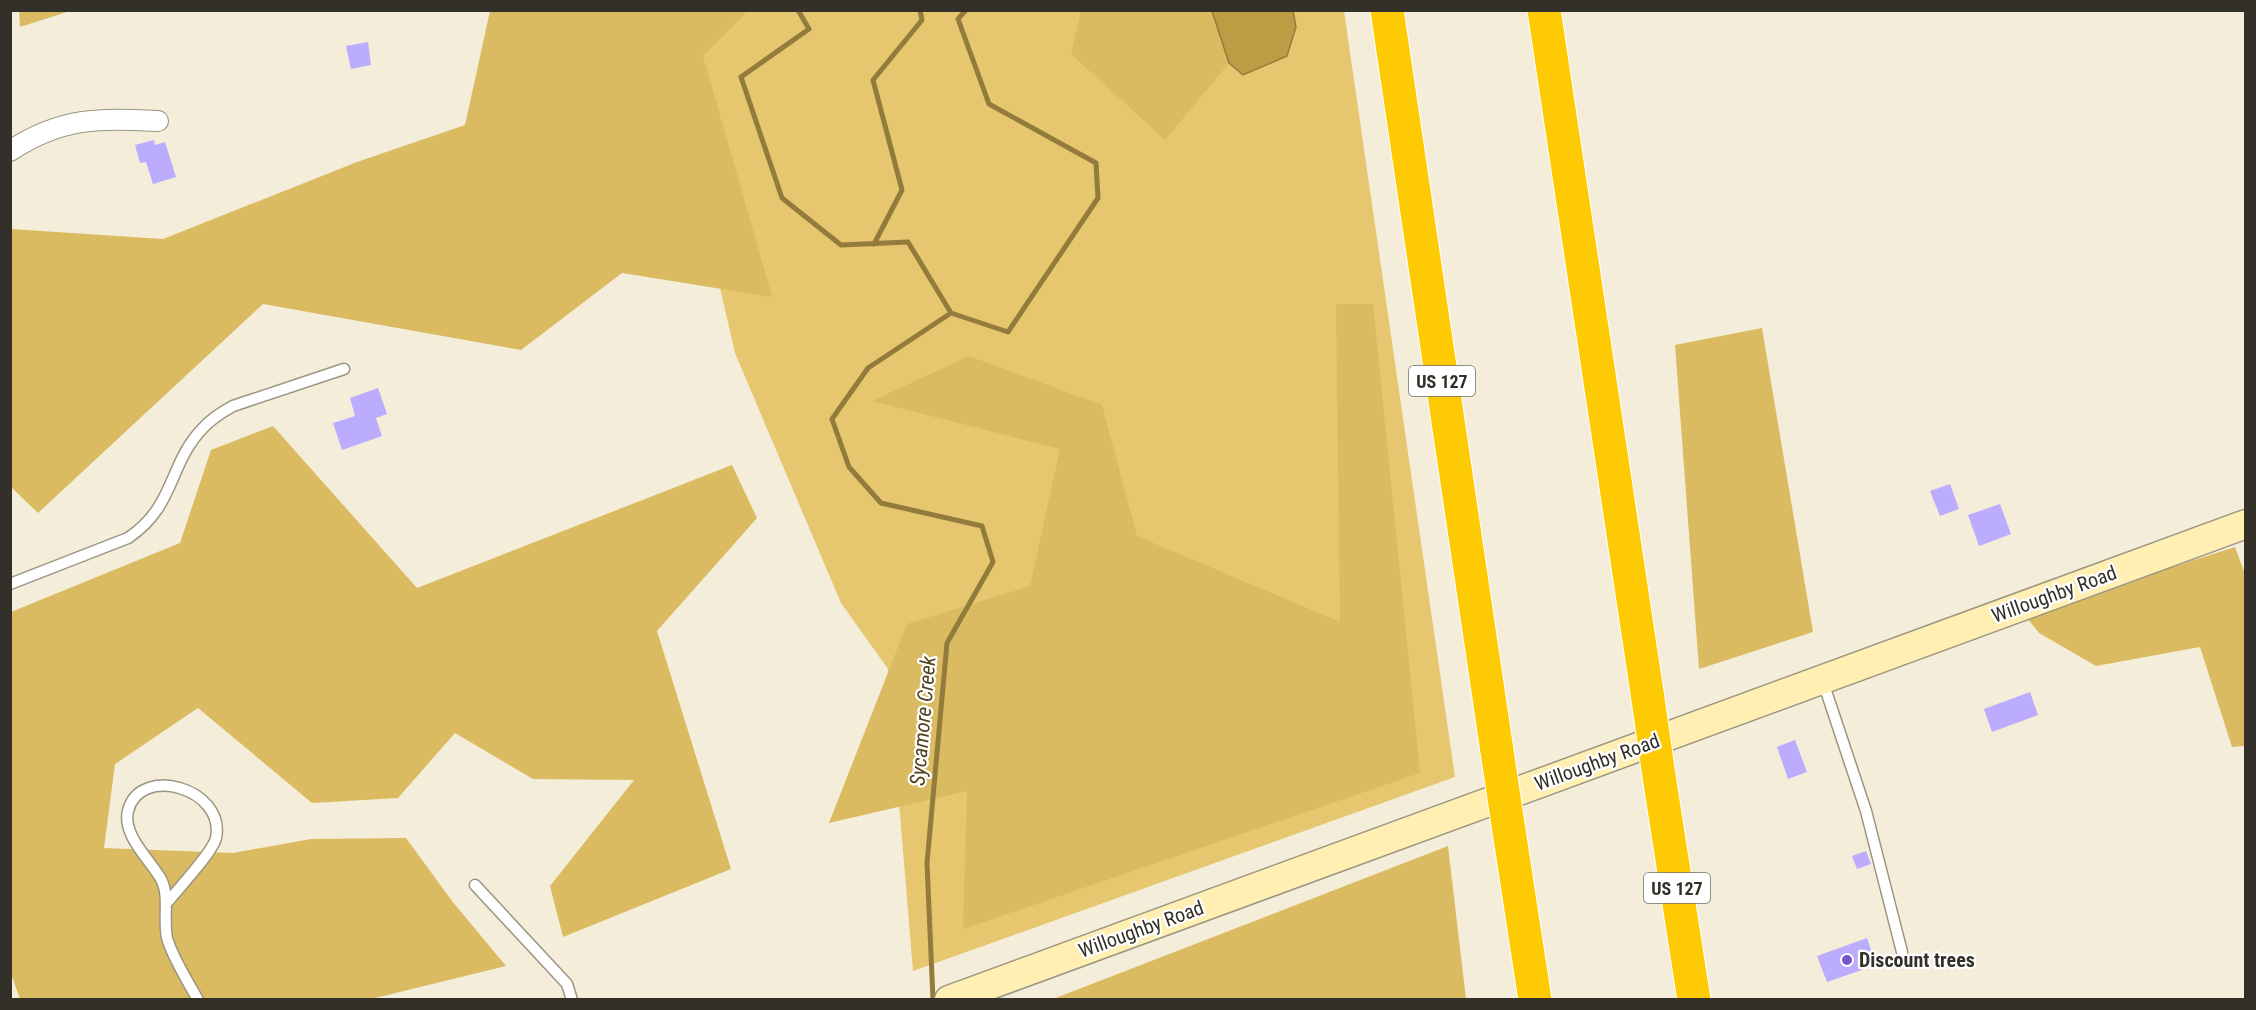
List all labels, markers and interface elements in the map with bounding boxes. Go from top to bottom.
road number: US 127 [1409,366,1475,396]
street label: Willoughby Road [1988,560,2120,628]
water label: Sycamore Creek [905,654,941,787]
street label: Willoughby Road [1531,728,1663,796]
road number: US 127 [1644,873,1710,903]
street label: Willoughby Road [1075,895,1207,963]
place label: Discount trees [1859,948,1975,972]
marker: Discount trees [1840,953,1854,967]

